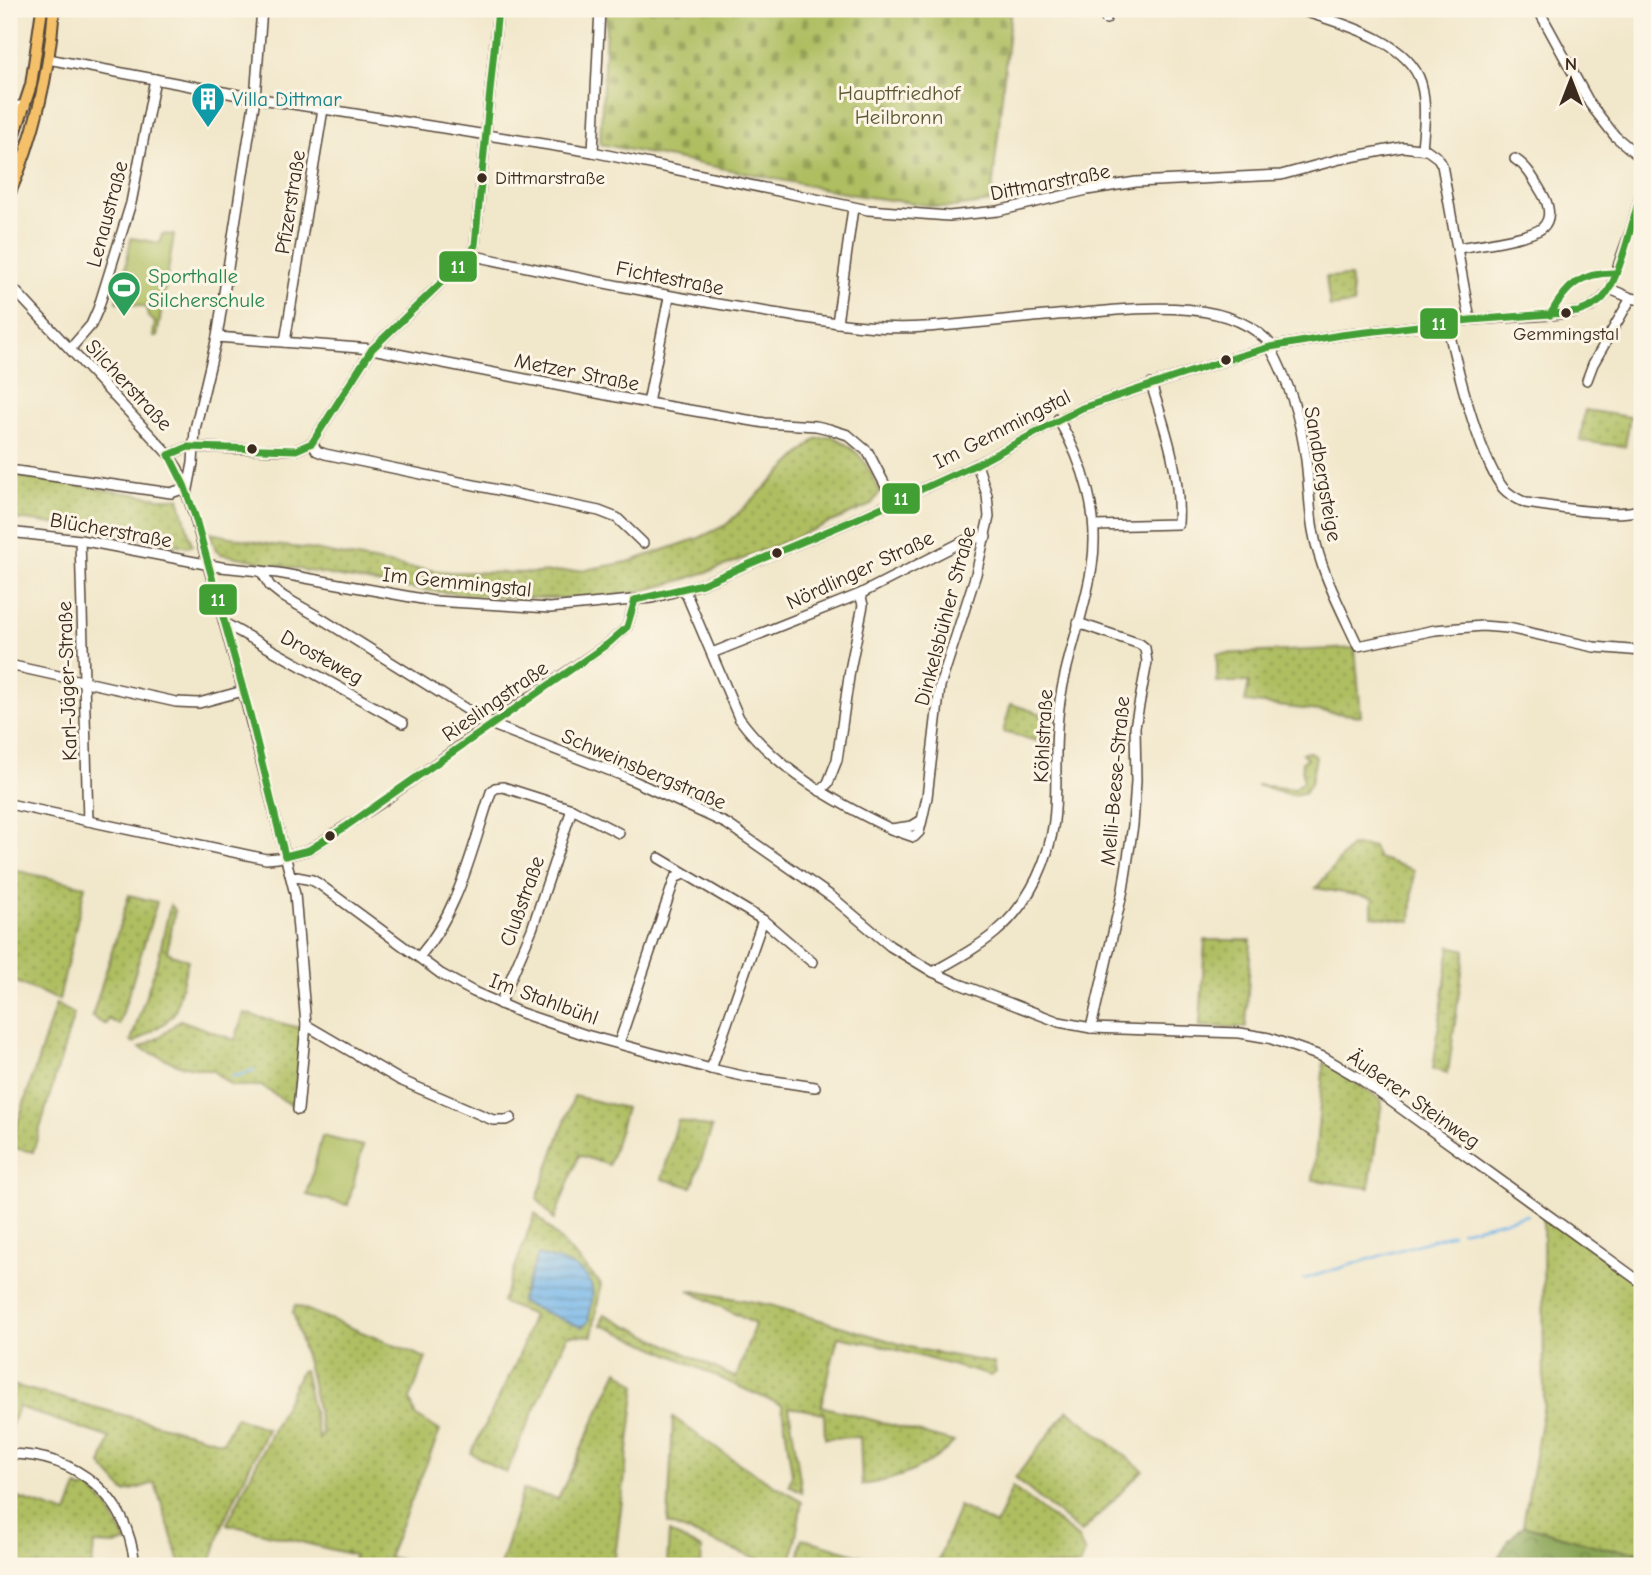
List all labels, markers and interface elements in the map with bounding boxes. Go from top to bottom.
north arrow [1536,46,1606,116]
text: N [1565,53,1577,75]
building icon: Villa Dittmar [189,80,227,129]
park label: Hauptfriedhof Heilbronn [838,81,961,129]
place label: Villa Dittmar [232,87,342,111]
street label: Pfizerstraße [270,148,310,256]
street label: Lenaustraße [81,158,133,270]
street label: Dittmarstraße [988,159,1112,205]
place label: Dittmarstraße [495,167,605,189]
marker: Dittmarstraße [475,171,489,185]
line badge: 11 [438,250,478,283]
text: 11 [451,256,465,278]
street label: Fichtestraße [614,256,726,300]
place label: Sporthalle Silcherschule [148,264,265,312]
sports icon: Sporthalle Silcherschule [105,269,143,318]
marker: Gemmingstal [1559,306,1573,320]
line badge: 11 [1419,307,1459,340]
text: 11 [1432,313,1446,335]
place label: Gemmingstal [1513,323,1619,345]
street label: Silcherstraße [81,334,177,436]
street label: Metzer Straße [513,348,641,396]
unlabelled marker [1219,353,1233,367]
street label: Im Gemmingstal [930,384,1074,474]
street label: Sandbergsteige [1299,405,1347,543]
unlabelled marker [245,442,259,456]
line badge: 11 [881,482,921,515]
text: 11 [894,488,908,510]
street label: Blücherstraße [48,507,174,553]
street label: Dinkelsbühler Straße [909,524,981,708]
street label: Nördlinger Straße [783,525,937,615]
unlabelled marker [770,546,784,560]
street label: Im Gemmingstal [381,562,533,602]
line badge: 11 [198,583,238,616]
text: 11 [211,589,225,611]
street label: Karl-Jäger-Straße [52,601,82,761]
street label: Drosteweg [277,625,367,689]
street label: Rieslingstraße [437,656,553,746]
street label: Köhlstraße [1029,689,1057,783]
street label: Melli-Beese-Straße [1096,695,1134,867]
street label: Schweinsbergstraße [558,723,730,815]
unlabelled marker [323,829,337,843]
street label: Clußstraße [495,853,549,949]
street label: Im Stahlbühl [486,968,602,1030]
street label: Äußerer Steinweg [1343,1044,1485,1154]

